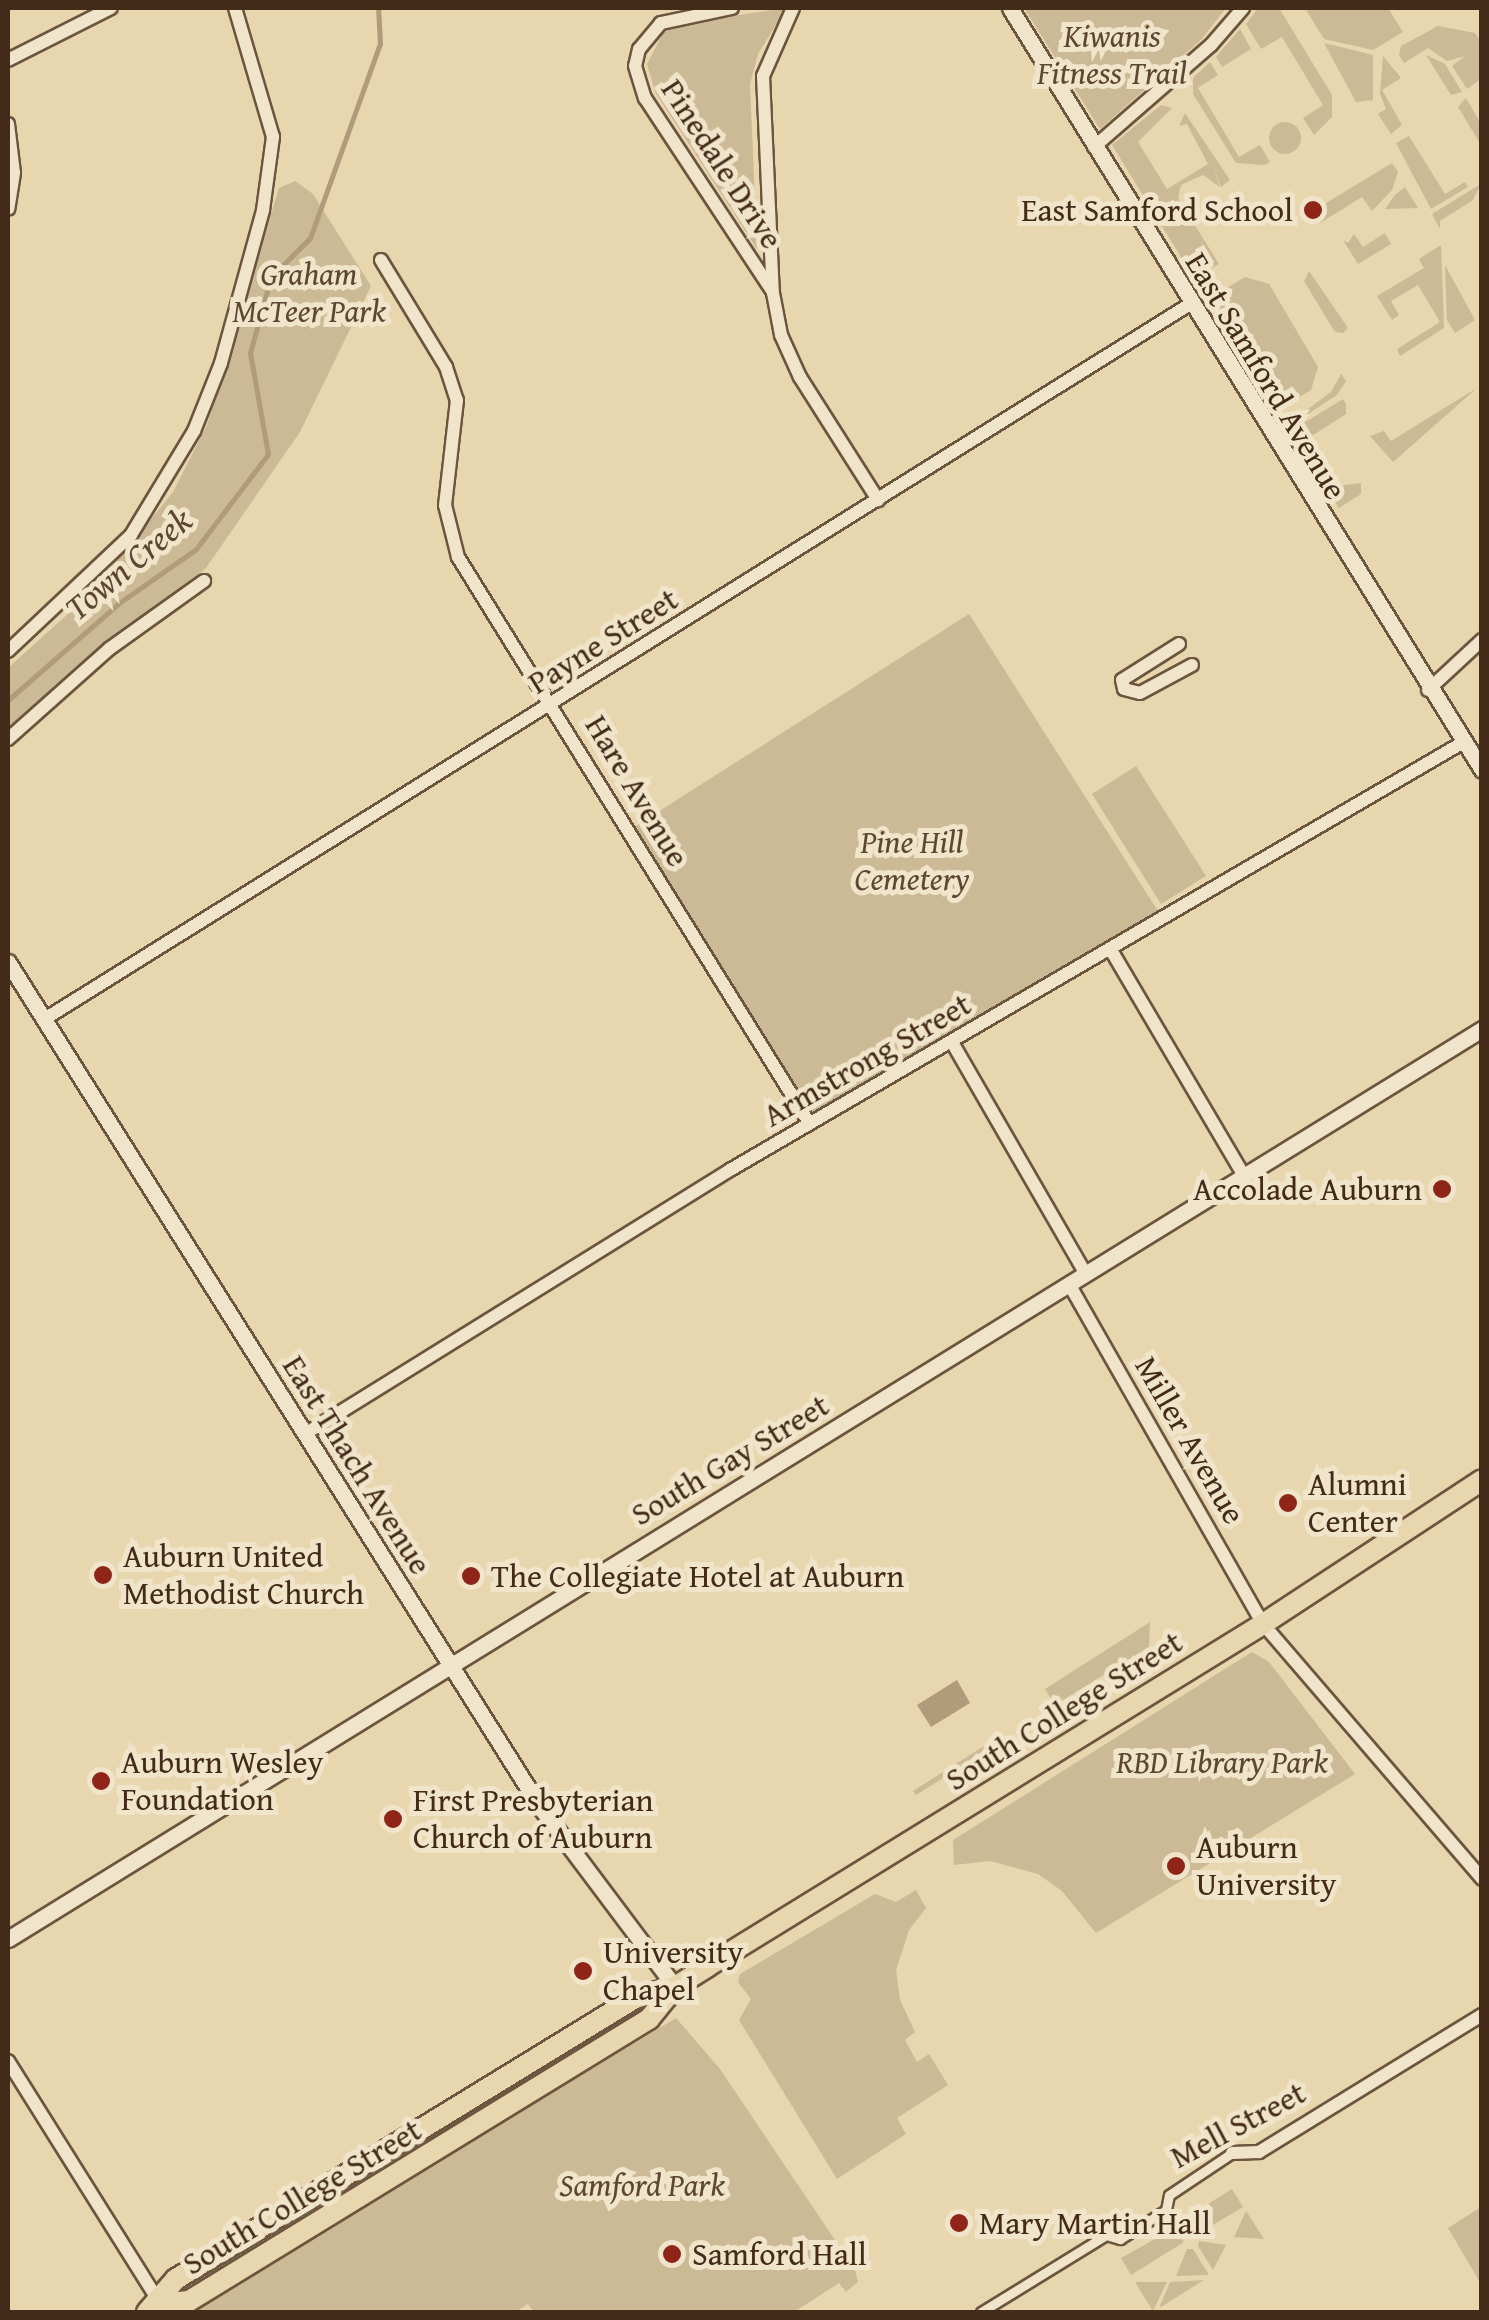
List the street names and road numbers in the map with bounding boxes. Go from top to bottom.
street label: Pinedale Drive [653,72,791,256]
street label: East Samford Avenue [1177,246,1355,506]
street label: Payne Street [521,580,685,702]
street label: Hare Avenue [577,708,697,874]
street label: Armstrong Street [756,985,978,1135]
street label: East Thach Avenue [274,1349,440,1581]
street label: Miller Avenue [1127,1350,1253,1530]
street label: South Gay Street [624,1386,836,1534]
street label: South College Street [939,1623,1189,1799]
street label: Mell Street [1164,2073,1312,2177]
street label: South College Street [176,2111,428,2283]

